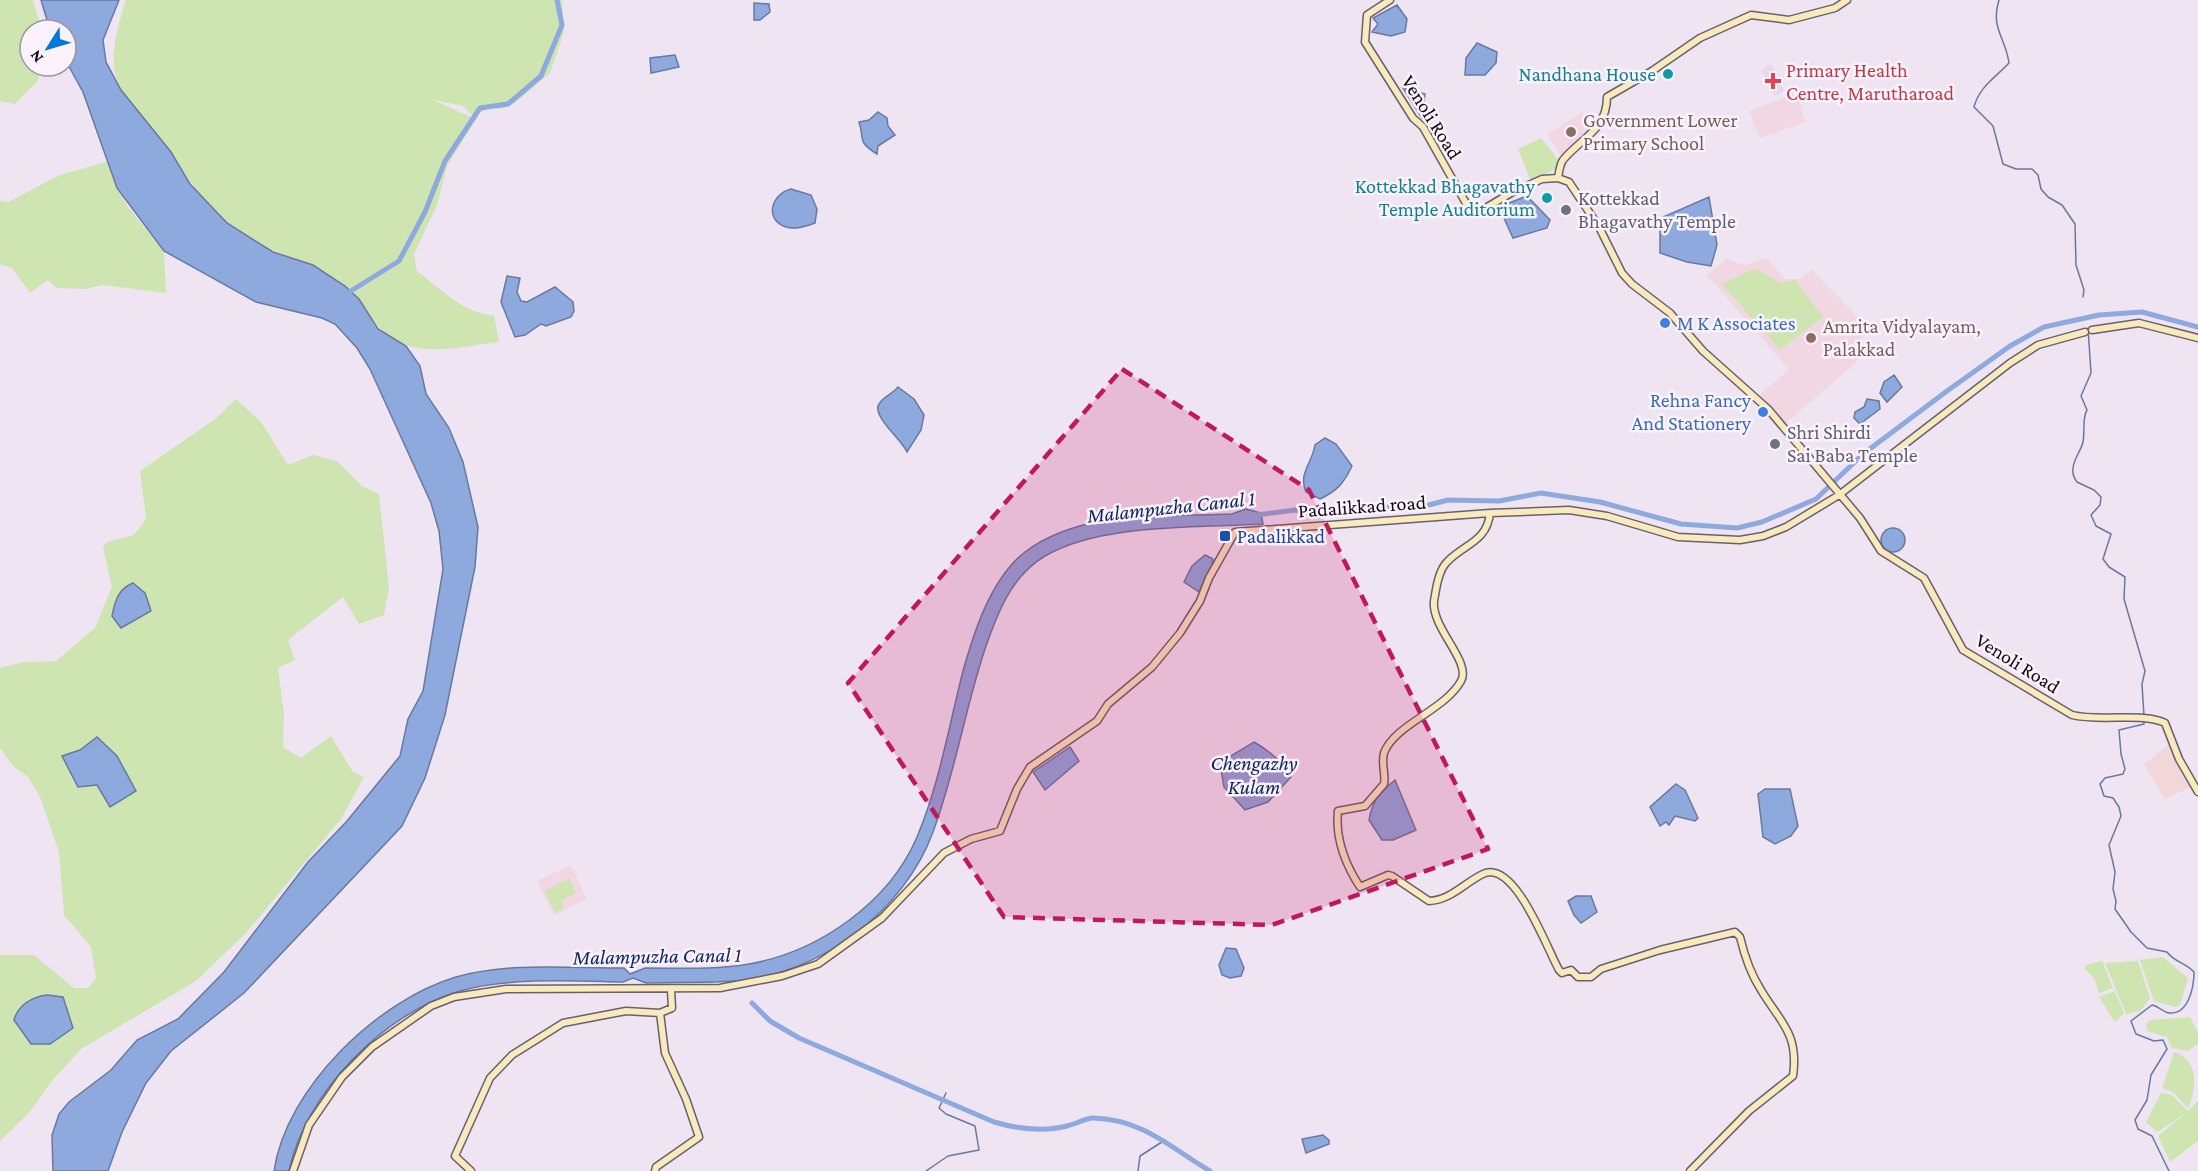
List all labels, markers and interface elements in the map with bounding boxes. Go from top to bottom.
north arrow [18,18,78,78]
text: N [26,47,46,66]
place label: Primary Health Centre, Marutharoad [1786,59,1955,104]
place label: Nandhana House [1518,63,1656,85]
marker: Nandhana House [1661,67,1675,81]
street label: Venoli Road [1398,71,1467,163]
marker: Primary Health Centre, Marutharoad [1764,72,1782,90]
place label: Government Lower Primary School [1583,109,1738,155]
marker: Government Lower Primary School [1564,125,1578,139]
place label: Kottekkad Bhagavathy Temple Auditorium [1355,175,1536,221]
place label: Kottekkad Bhagavathy Temple [1578,187,1736,233]
marker: Kottekkad Bhagavathy Temple Auditorium [1540,191,1554,205]
marker: Kottekkad Bhagavathy Temple [1559,203,1573,217]
place label: M K Associates [1677,312,1796,334]
place label: Amrita Vidyalayam, Palakkad [1823,315,1981,360]
marker: M K Associates [1658,316,1672,330]
marker: Amrita Vidyalayam, Palakkad [1804,331,1818,345]
place label: Rehna Fancy And Stationery [1632,389,1752,435]
marker: Rehna Fancy And Stationery [1756,405,1770,419]
place label: Shri Shirdi Sai Baba Temple [1787,421,1918,467]
marker: Shri Shirdi Sai Baba Temple [1768,437,1782,451]
water label: Malampuzha Canal 1 [1085,486,1256,528]
street label: Padalikkad road [1297,491,1427,521]
place label: Padalikkad [1237,525,1326,547]
marker: Padalikkad [1218,529,1232,543]
street label: Venoli Road [1972,629,2064,698]
water label: Chengazhy Kulam [1210,751,1298,799]
water label: Malampuzha Canal 1 [571,943,742,969]

